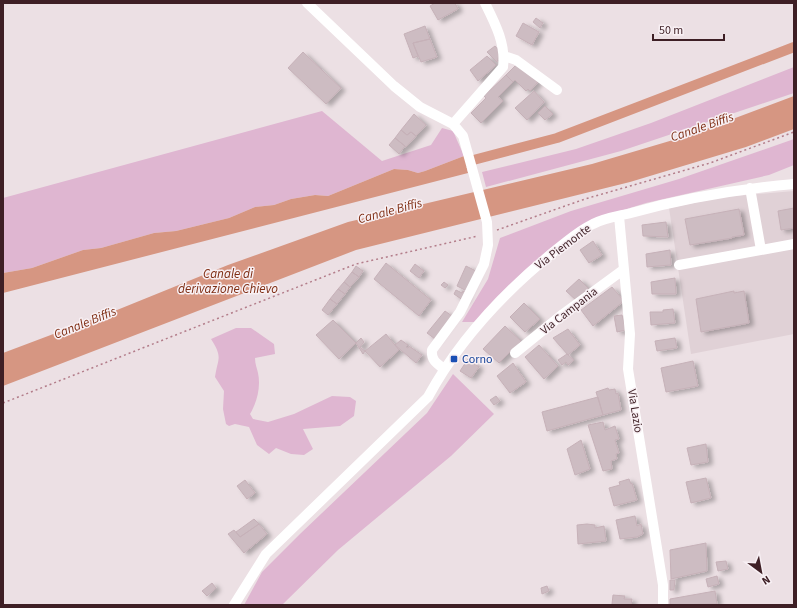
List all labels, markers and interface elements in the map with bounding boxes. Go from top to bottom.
scale bar [653,16,724,42]
text: 50 m [659,22,683,39]
water label: Canale Biffis [668,108,736,146]
water label: Canale Biffis [356,194,424,228]
street label: Via Piemonte [531,220,595,274]
water label: Canale di derivazione Chievo [178,265,278,298]
street label: Via Campania [537,283,601,339]
water label: Canale Biffis [51,302,119,344]
place label: Corno [462,351,493,368]
marker: Corno [449,354,459,364]
street label: Via Lazio [623,388,647,434]
north arrow [741,552,781,592]
text: N [759,572,773,588]

